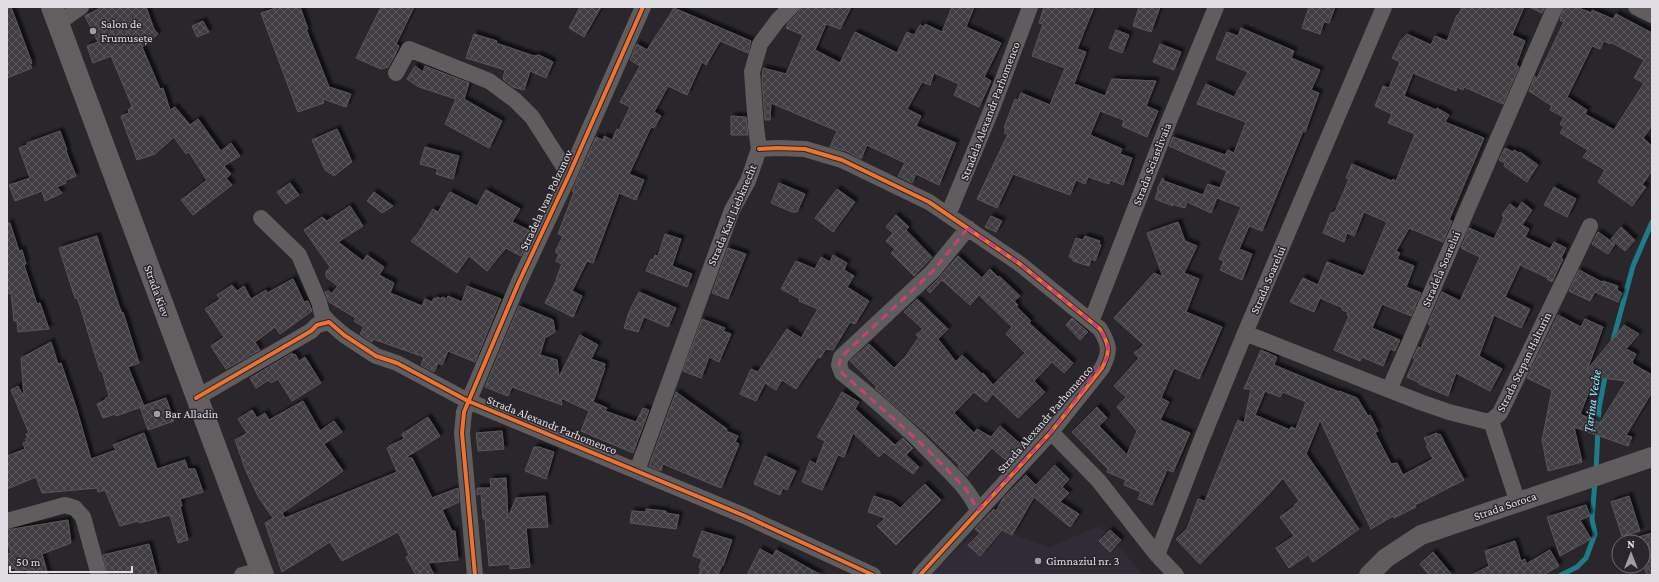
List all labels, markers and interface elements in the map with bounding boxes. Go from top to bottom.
place label: Salon de Frumusețe [101,17,153,46]
marker: Salon de Frumusețe [88,26,98,36]
street label: Stradela Alexandr Parhomenco [957,40,1023,182]
street label: Strada Sciastlivaia [1130,120,1174,207]
street label: Stradela Ivan Polzunov [517,147,576,252]
street label: Strada Karl Liebknecht [704,161,760,268]
street label: Stradela Soarelui [1419,229,1463,309]
street label: Strada Soarelui [1247,244,1289,316]
street label: Strada Kiev [141,263,173,319]
street label: Strada Stepan Halturin [1494,309,1555,414]
street label: Strada Alexandr Parhomenco [994,362,1096,476]
water label: Țarina Veche [1580,369,1606,434]
street label: Strada Alexandr Parhomenco [485,392,619,458]
place label: Bar Alladin [165,407,219,421]
marker: Bar Alladin [152,409,162,419]
street label: Strada Soroca [1472,489,1539,523]
north arrow [1611,534,1651,574]
text: N [1627,538,1635,550]
scale bar [10,548,132,574]
place label: Gimnaziul nr. 3 [1046,554,1120,568]
text: 50 m [16,555,41,569]
marker: Gimnaziul nr. 3 [1033,556,1043,566]

